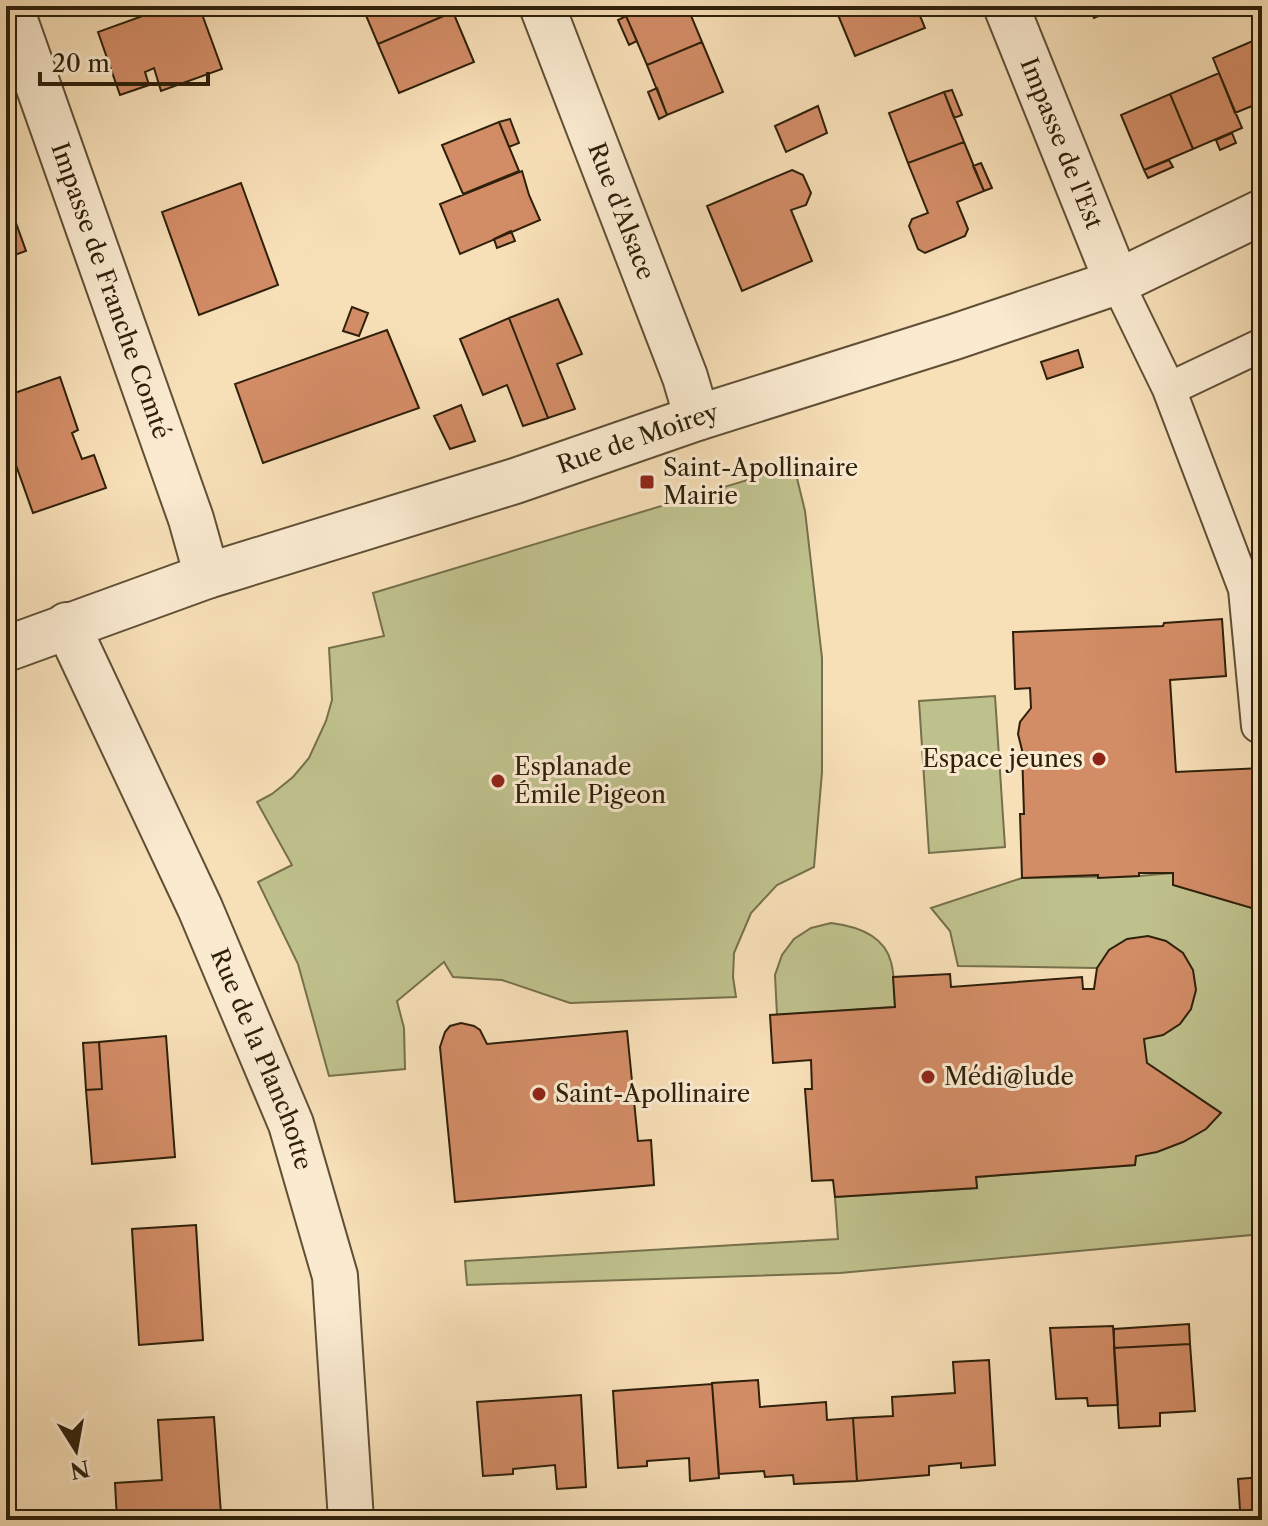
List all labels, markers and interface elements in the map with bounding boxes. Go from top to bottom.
scale bar [40,36,208,86]
text: 20 m [52,49,110,78]
street label: Impasse de l'Est [1014,53,1109,233]
street label: Rue d'Alsace [582,138,661,284]
street label: Impasse de Franche Comté [45,139,177,443]
street label: Rue de Moirey [553,397,722,479]
place label: Saint-Apollinaire Mairie [663,453,858,510]
marker: Saint-Apollinaire Mairie [638,473,656,491]
place label: Espace jeunes [922,744,1083,773]
marker: Espace jeunes [1090,750,1108,768]
place label: Esplanade Émile Pigeon [514,752,666,809]
marker: Esplanade Émile Pigeon [489,772,507,790]
street label: Rue de la Planchotte [205,944,318,1173]
place label: Médi@lude [944,1062,1074,1091]
marker: Médi@lude [919,1068,937,1086]
place label: Saint-Apollinaire [555,1079,750,1108]
marker: Saint-Apollinaire [530,1085,548,1103]
north arrow [36,1410,116,1490]
text: N [68,1454,92,1484]

